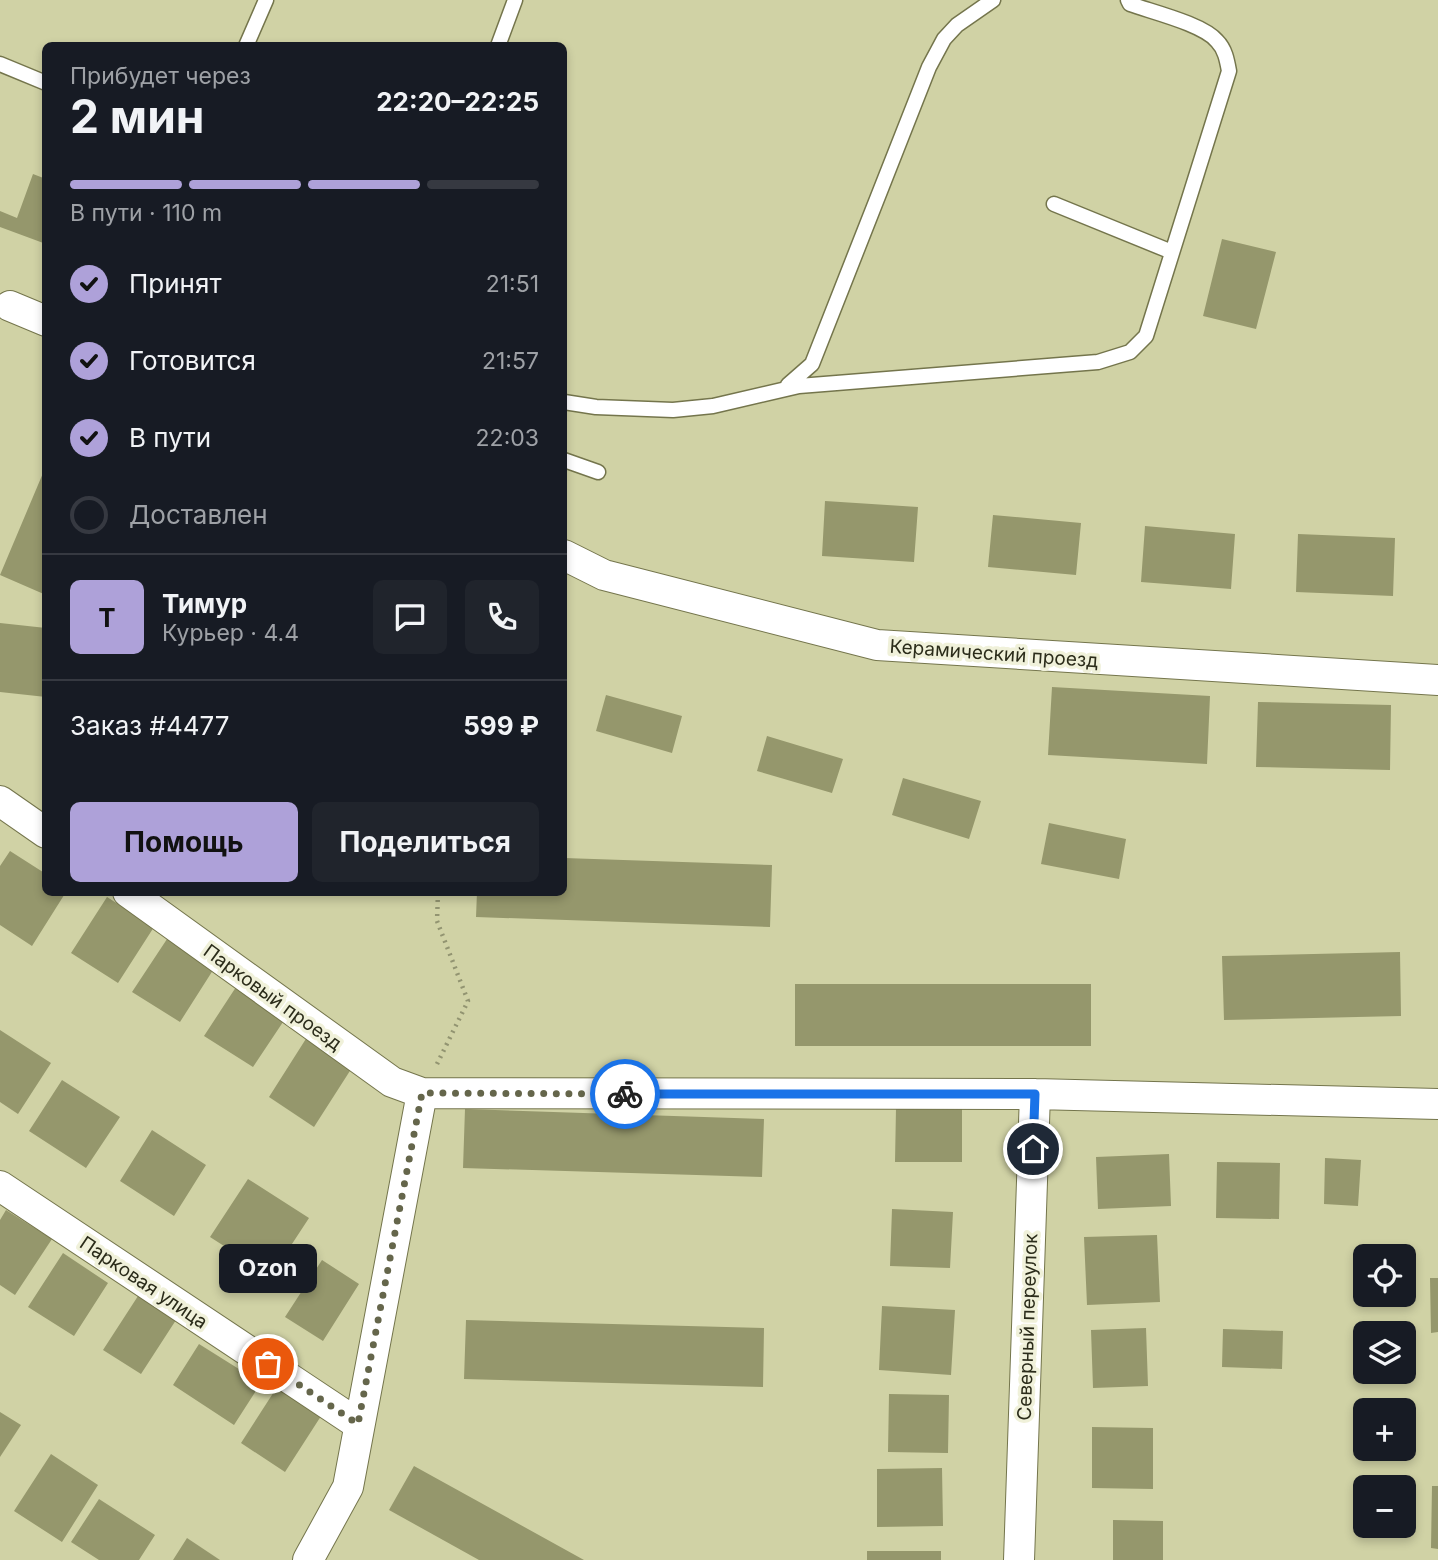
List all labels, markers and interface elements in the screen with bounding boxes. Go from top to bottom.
text: Прибудет через [70,62,251,90]
text: 22:20–22:25 [376,86,539,117]
text: 2 мин [70,88,205,144]
text: В пути · 110 m [70,199,222,227]
icon: check [70,265,108,303]
text: Принят [129,268,222,299]
text: 21:51 [486,270,539,298]
icon: check [70,342,108,380]
text: Готовится [129,345,256,376]
text: 21:57 [482,347,539,375]
icon: check [70,419,108,457]
text: В пути [129,422,211,453]
text: 22:03 [476,424,539,452]
text: Доставлен [129,499,268,530]
button: chat [373,580,447,654]
button: phone [465,580,539,654]
text: Тимур [162,588,247,619]
text: Т [98,602,116,633]
text: Курьер · 4.4 [162,619,299,647]
street label: Керамический проезд [889,635,1099,672]
text: Заказ #4477 [70,710,230,741]
text: 599 ₽ [463,710,539,741]
button: Помощь [70,802,298,882]
button: Поделиться [312,802,539,882]
street label: Парковый проезд [199,939,346,1055]
courier [590,1059,660,1129]
icon: bike [606,1075,644,1113]
pin [1003,1119,1063,1179]
icon: home [1014,1130,1052,1168]
street label: Парковая улица [76,1231,212,1334]
street label: Северный переулок [1013,1232,1042,1421]
map controls [1353,1244,1416,1538]
button: locate [1353,1244,1416,1307]
callout: Ozon [219,1245,317,1294]
text: Ozon [239,1254,297,1282]
button: layers [1353,1321,1416,1384]
pin [238,1334,298,1394]
icon: bag [249,1345,287,1383]
button: + [1353,1398,1416,1461]
button: − [1353,1475,1416,1538]

